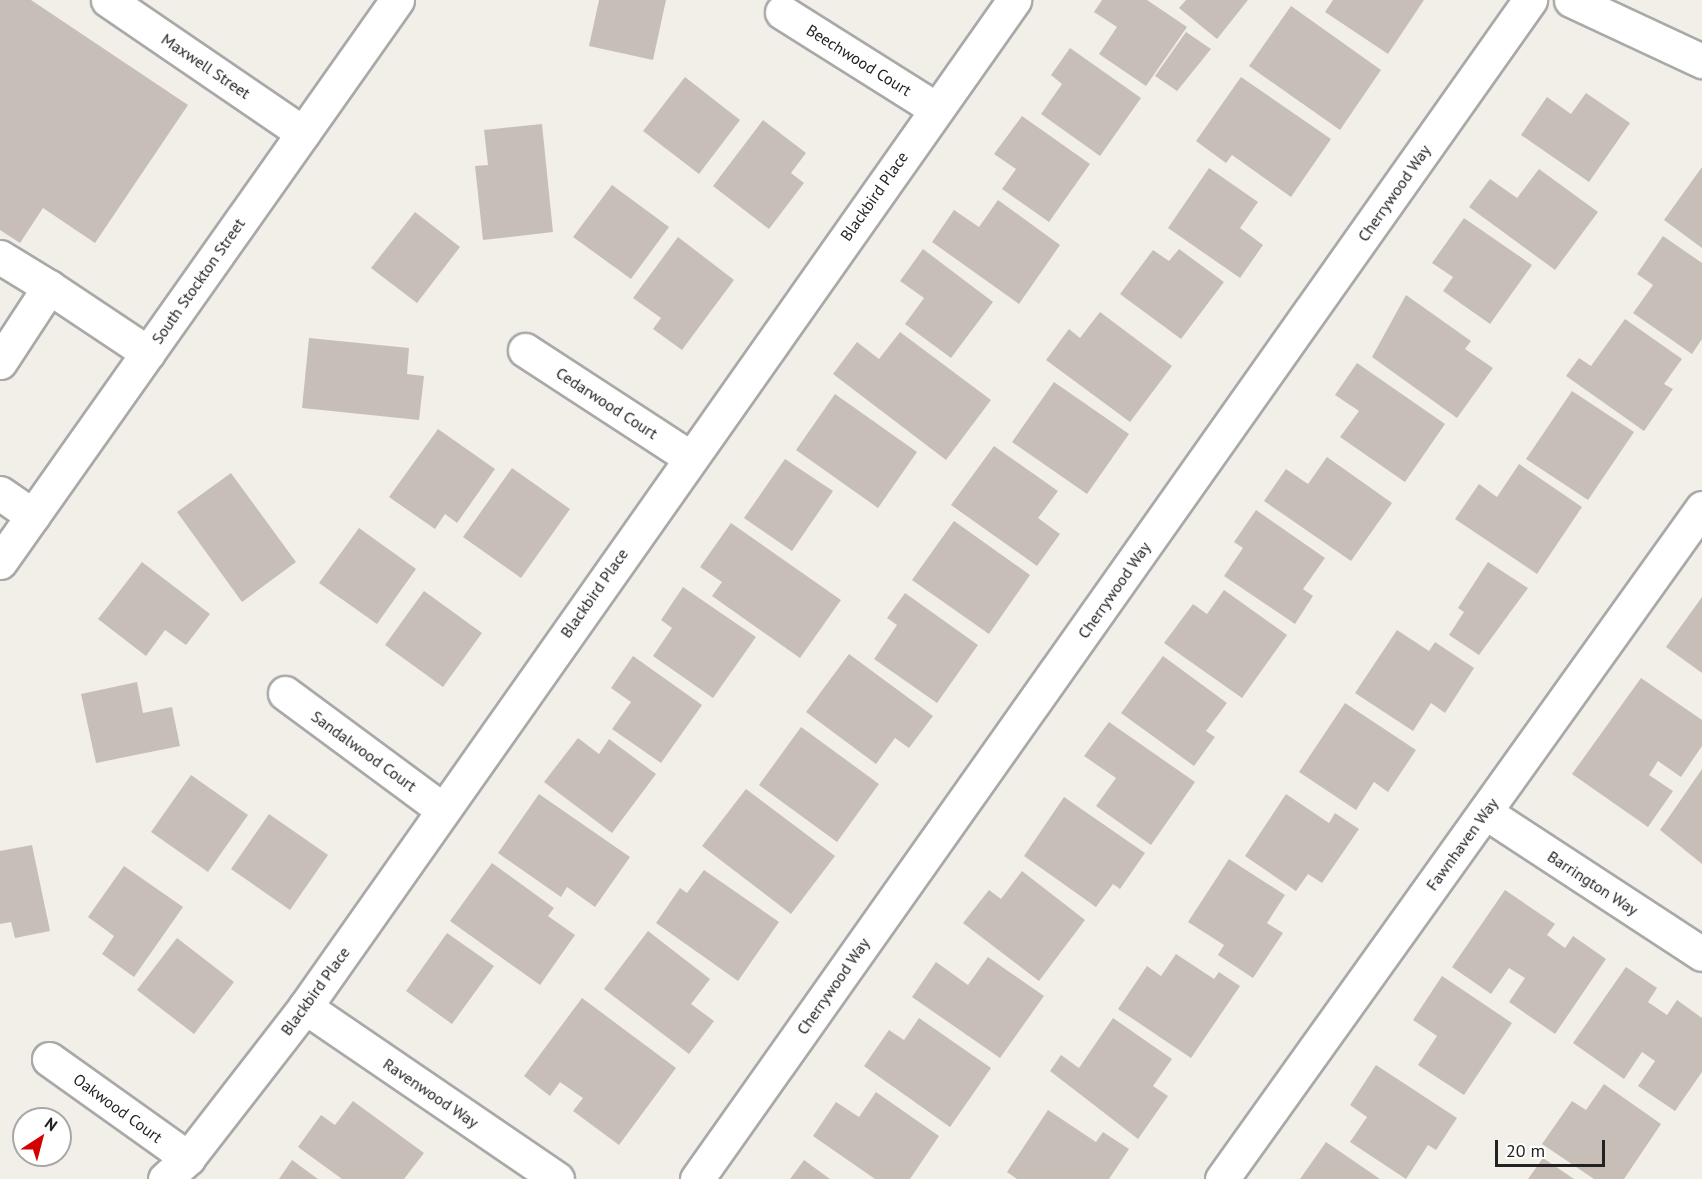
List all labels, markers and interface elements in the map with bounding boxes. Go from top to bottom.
street label: Beechwood Court [803,20,915,100]
street label: Maxwell Street [158,29,254,103]
street label: Cherrywood Way [1353,141,1435,245]
street label: Blackbird Place [836,148,912,244]
street label: South Stockton Street [147,214,249,348]
street label: Cedarwood Court [553,363,661,443]
street label: Cherrywood Way [1073,538,1155,642]
street label: Blackbird Place [556,545,632,641]
street label: Sandalwood Court [308,706,420,796]
street label: Fawnhaven Way [1422,794,1502,894]
street label: Barrington Way [1544,846,1642,920]
street label: Cherrywood Way [792,934,874,1038]
street label: Blackbird Place [276,943,354,1039]
street label: Ravenwood Way [379,1054,483,1132]
street label: Oakwood Court [70,1069,166,1147]
north arrow [12,1107,72,1167]
text: N [41,1113,62,1135]
scale bar [1498,1128,1608,1166]
text: 20 m [1506,1139,1545,1162]

